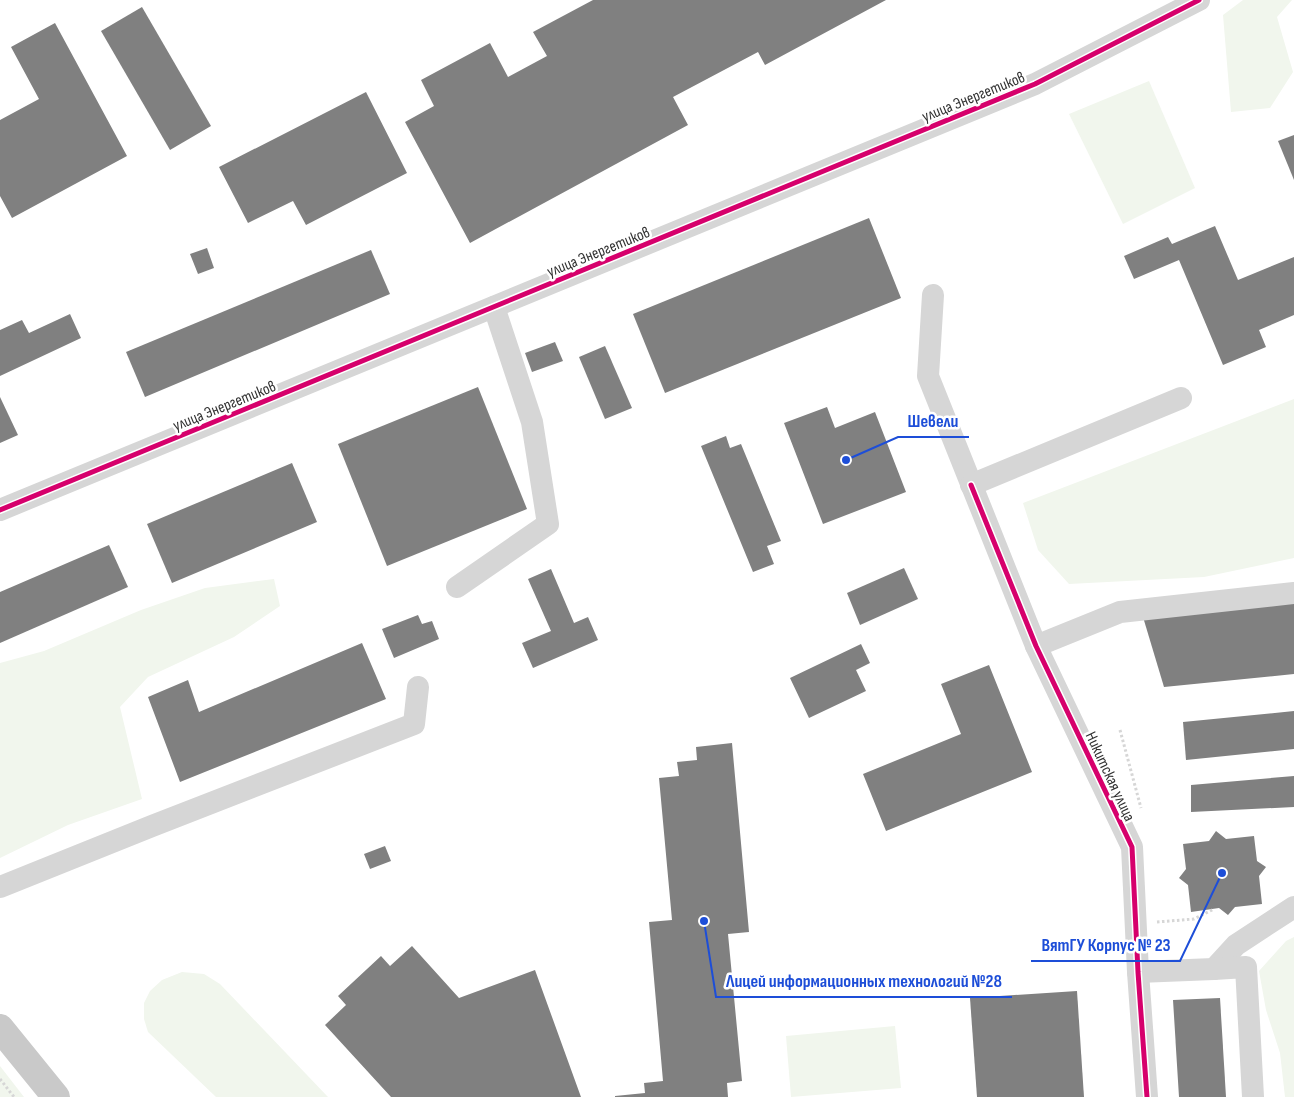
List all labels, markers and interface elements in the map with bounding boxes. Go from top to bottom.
street label: улица Энергетиков [919,68,1028,127]
street label: улица Энергетиков [544,223,653,282]
street label: улица Энергетиков [170,377,279,436]
callout: Шевели [898,404,969,437]
text: Шевели [908,411,959,432]
street label: Никитская улица [1081,729,1139,824]
callout: ВятГУ Корпус № 23 [1031,928,1180,961]
text: ВятГУ Корпус № 23 [1041,935,1171,956]
callout: Лицей информационных технологий №28 [716,964,1012,997]
text: Лицей информационных технологий №28 [725,971,1002,992]

